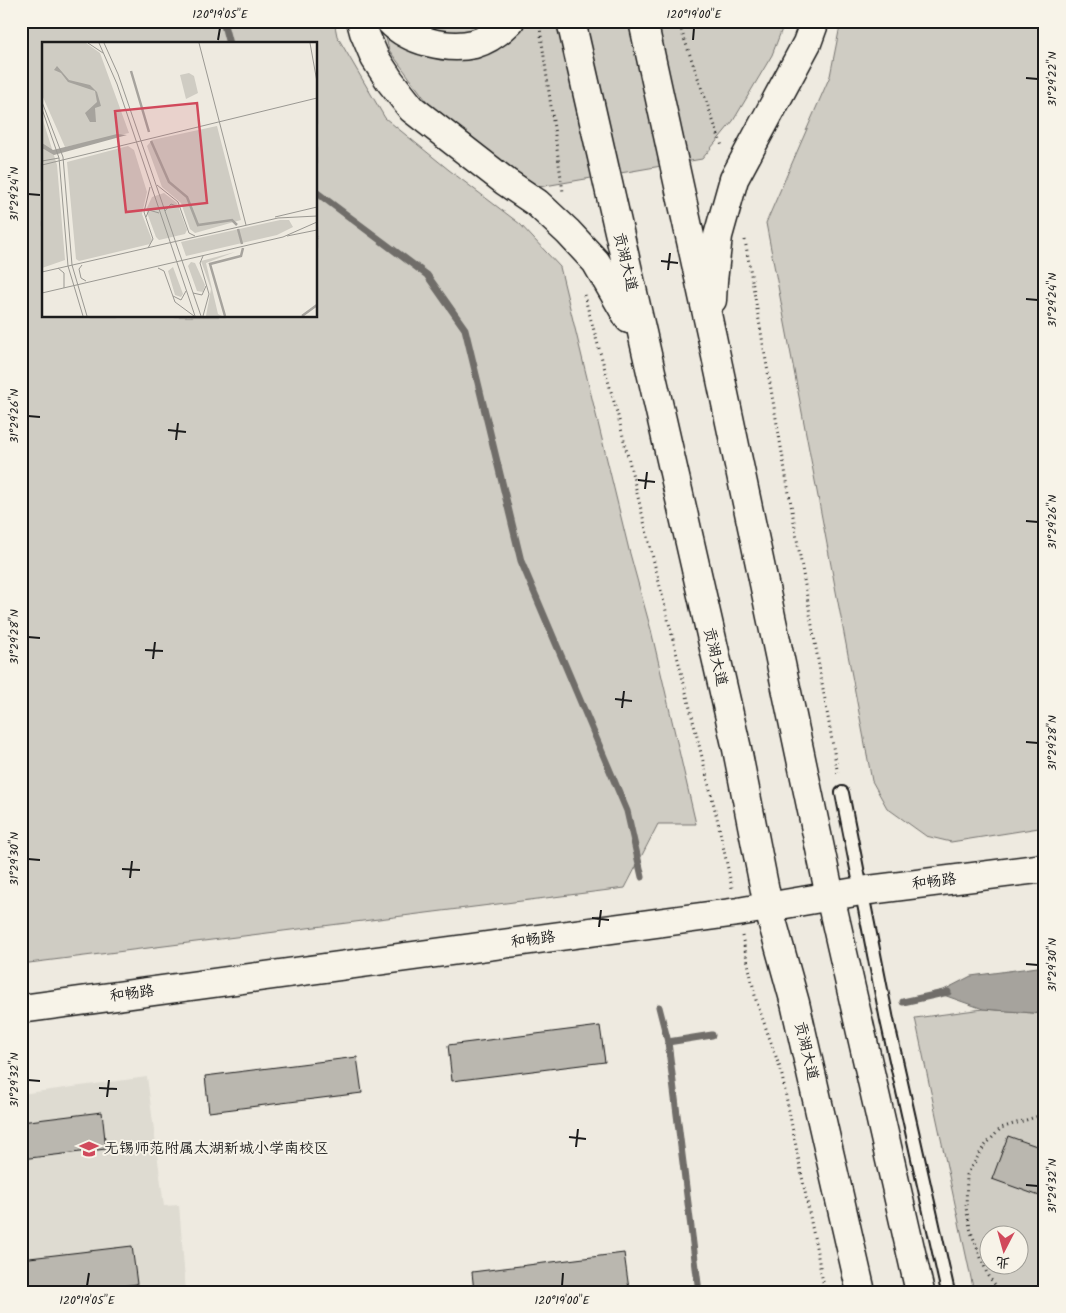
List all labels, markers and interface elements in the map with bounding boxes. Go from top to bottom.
text: 120°19'05"E [192,5,249,24]
text: 120°19'00"E [666,5,723,24]
inset map [42,42,318,318]
text: 31°29'22"N [1043,51,1062,107]
text: 31°29'24"N [5,167,24,221]
street label: 贡湖大道 [607,230,643,294]
text: 31°29'24"N [1043,273,1062,327]
text: 31°29'26"N [5,389,24,444]
text: 31°29'26"N [1043,495,1062,550]
text: 31°29'28"N [5,609,24,665]
street label: 贡湖大道 [697,625,733,689]
text: 31°29'28"N [1043,715,1062,771]
text: 31°29'30"N [5,832,24,886]
street label: 和畅路 [910,867,958,897]
street label: 和畅路 [509,925,557,955]
text: 31°29'30"N [1043,938,1062,992]
street label: 和畅路 [108,979,156,1009]
street label: 贡湖大道 [788,1019,824,1083]
text: 31°29'32"N [5,1052,24,1108]
place label: 无锡师范附属太湖新城小学南校区 [104,1137,329,1161]
school or university icon: 无锡师范附属太湖新城小学南校区 [78,1138,100,1160]
text: 31°29'32"N [1043,1158,1062,1214]
north arrow [978,1226,1028,1276]
text: 北 [995,1250,1011,1274]
text: 120°19'05"E [59,1291,116,1310]
text: 120°19'00"E [534,1291,591,1310]

